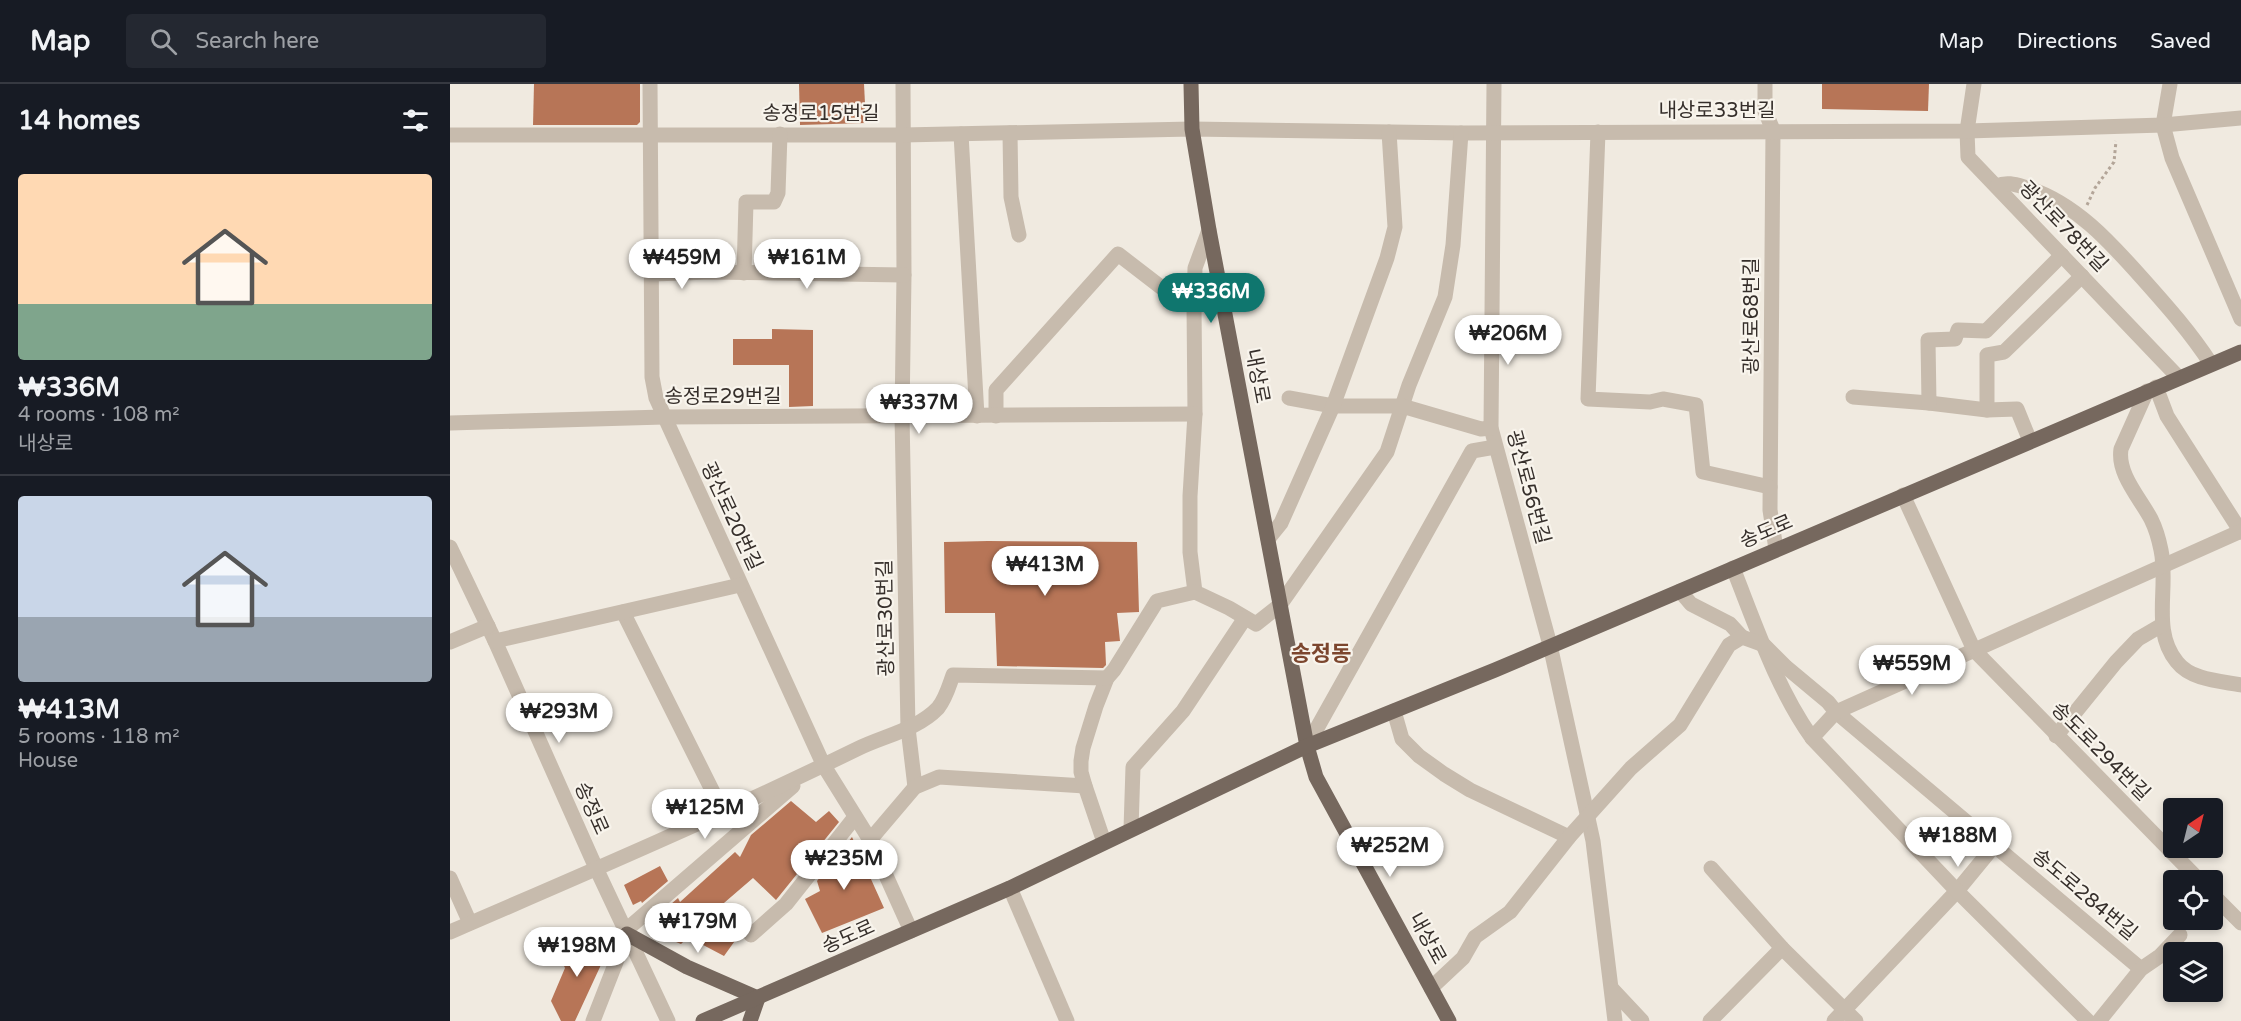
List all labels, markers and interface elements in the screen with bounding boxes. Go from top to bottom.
search box [126,14,546,68]
text: Map [30,24,90,58]
icon: search [147,25,180,58]
text: Search here [195,28,319,54]
text: Map [1938,29,1984,54]
text: Directions [2017,29,2117,54]
text: Saved [2150,29,2211,54]
street label: 내상로33번길 [1658,99,1776,123]
street label: 송정로15번길 [762,102,880,126]
icon: filters [399,104,432,137]
text: 14 homes [18,105,140,136]
street label: 광산로78번길 [2014,176,2113,277]
icon: home [171,213,279,321]
pin: ₩459M [640,239,724,290]
pin: ₩161M [765,239,849,290]
text: ₩459M [643,246,721,270]
text: ₩161M [768,246,846,270]
street label: 광산로68번길 [1740,257,1764,375]
pin: ₩336M [1169,273,1253,324]
text: ₩336M [1172,280,1250,304]
pin: ₩206M [1466,315,1550,366]
text: ₩206M [1469,322,1547,346]
street label: 내상로 [1240,347,1274,406]
text: ₩336M [18,372,120,403]
pin: ₩337M [877,384,961,435]
street label: 송정로29번길 [664,385,782,409]
text: ₩337M [880,391,958,415]
text: 4 rooms · 108 m² [18,403,180,427]
street label: 광산로56번길 [1501,428,1555,547]
text: 내상로 [18,432,73,456]
street label: 광산로20번길 [695,458,767,575]
street label: 송도로 [1736,510,1796,554]
icon: home [171,535,279,643]
pin: ₩413M [1003,546,1087,597]
text: ₩413M [1006,553,1084,577]
street label: 광산로30번길 [873,559,899,677]
district label: 송정동 [1291,641,1351,667]
pin: ₩559M [1870,645,1954,696]
text: ₩559M [1873,652,1951,676]
pin: ₩293M [517,693,601,744]
text: ₩413M [18,694,120,725]
street label: 송도로294번길 [2046,697,2155,806]
text: ₩293M [520,700,598,724]
text: 5 rooms · 118 m² [18,725,180,749]
text: House [18,749,78,773]
street label: 송정로 [569,778,613,839]
pin: ₩125M [663,789,747,840]
text: ₩125M [666,796,744,820]
north arrow [2163,798,2223,858]
map controls [2163,798,2223,1002]
pin: ₩188M [1916,817,2000,868]
text: ₩188M [1919,824,1997,848]
pin: ₩252M [1348,827,1432,878]
text: ₩252M [1351,834,1429,858]
pin: ₩235M [802,840,886,891]
street label: 송도로284번길 [2027,844,2142,946]
text: ₩235M [805,847,883,871]
button: locate [2163,870,2223,930]
pin: ₩179M [656,903,740,954]
street label: 내상로 [1403,909,1451,968]
text: ₩179M [659,910,737,934]
street label: 송도로 [818,915,879,959]
pin: ₩198M [535,927,619,978]
text: ₩198M [538,934,616,958]
button: layers [2163,942,2223,1002]

